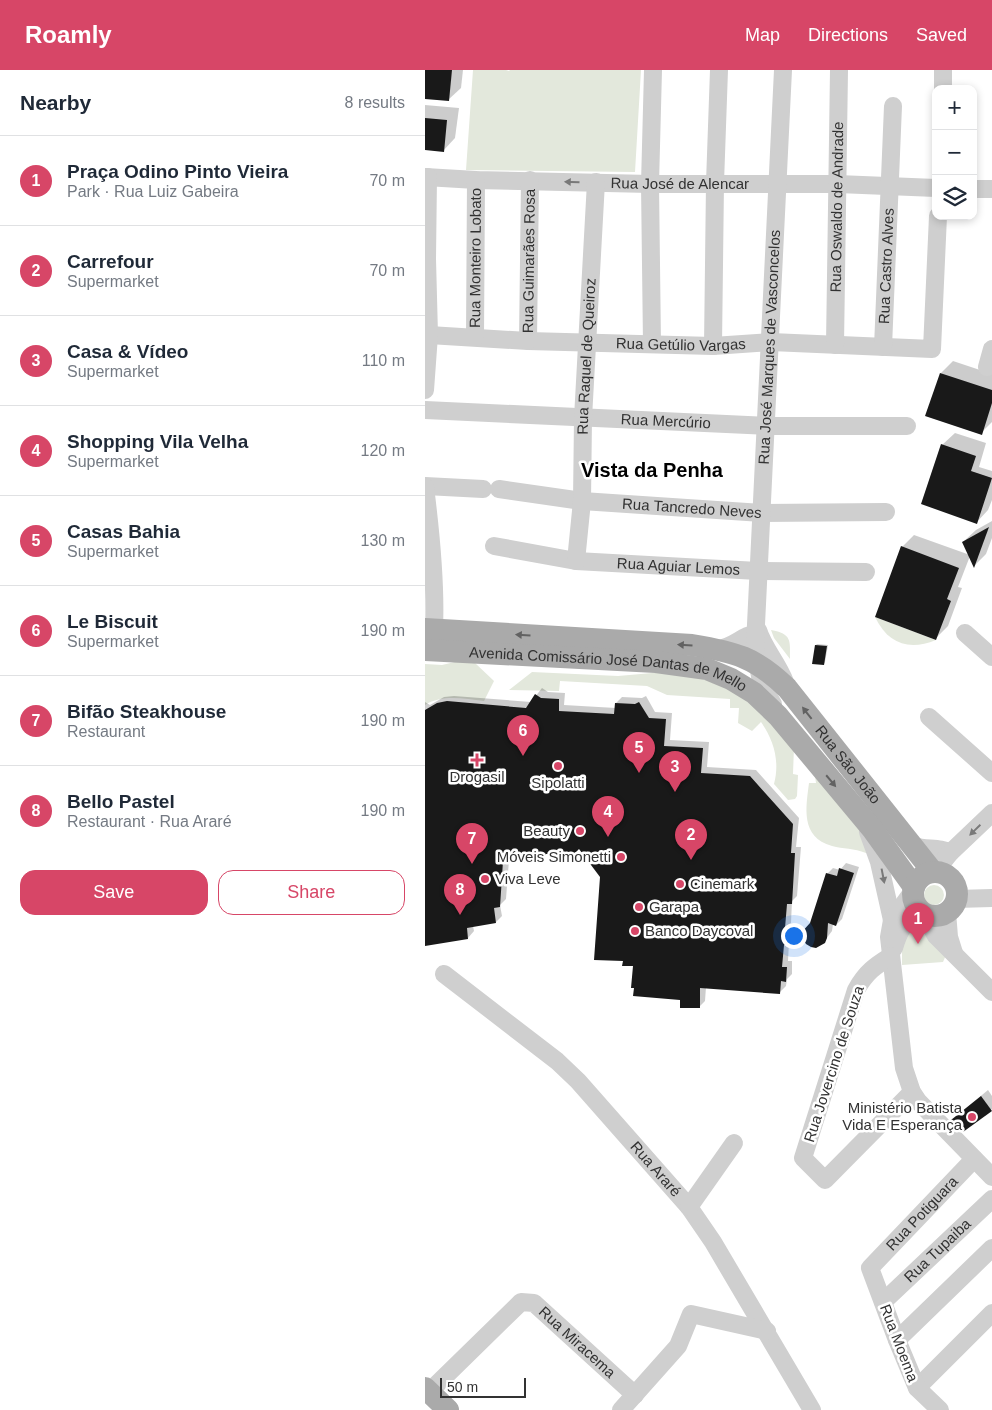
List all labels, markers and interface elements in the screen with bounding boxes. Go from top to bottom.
text: Roamly [25,21,112,48]
text: Map [745,25,780,45]
text: Directions [808,25,888,45]
text: Saved [916,25,967,45]
map controls [932,85,977,220]
button: + [932,85,977,130]
text: Nearby [20,91,91,114]
text: 8 results [345,94,405,111]
street label: Rua Oswaldo de Andrade [827,121,846,293]
button: − [932,130,977,175]
text: Praça Odino Pinto Vieira [67,161,288,182]
text: 1 [32,172,40,189]
text: 70 m [369,172,405,189]
street label: Rua José de Alencar [610,174,749,192]
button: layers [932,175,977,220]
one-way arrow [564,177,580,185]
text: Park · Rua Luiz Gabeira [67,183,239,200]
street label: Rua Monteiro Lobato [466,188,484,328]
street label: Rua Guimarães Rosa [519,188,538,333]
street label: Rua Castro Alves [875,208,897,324]
street label: Rua José Marques de Vasconcelos [755,229,783,465]
text: Carrefour [67,251,154,272]
text: 2 [32,262,40,279]
text: 70 m [369,262,405,279]
text: Supermarket [67,273,159,290]
street label: Rua Raquel de Queiroz [574,278,599,435]
street label: Rua Getúlio Vargas [616,334,746,354]
text: Casa & Vídeo [67,341,188,362]
text: 3 [32,352,40,369]
text: 110 m [362,352,405,369]
text: Supermarket [67,363,159,380]
street label: Rua Mercúrio [620,410,711,431]
text: Shopping Vila Velha [67,431,248,452]
text: 4 [32,442,40,459]
text: 120 m [361,442,405,459]
text: Supermarket [67,453,159,470]
district label: Vista da Penha [581,459,724,481]
street label: Rua Tancredo Neves [622,495,762,521]
text: Casas Bahia [67,521,180,542]
text: 5 [32,532,40,549]
text: 130 m [361,532,405,549]
text: Supermarket [67,543,159,560]
street label: Rua Aguiar Lemos [616,554,741,578]
text: Le Biscuit [67,611,158,632]
text: 6 [32,622,40,639]
text: 190 m [361,622,405,639]
one-way arrow [515,631,531,639]
text: Supermarket [67,633,159,650]
one-way arrow [677,640,693,648]
street label: Avenida Comissário José Dantas de Mello [469,643,750,695]
text: Bifão Steakhouse [67,701,226,722]
one-way arrow [801,707,812,720]
text: 7 [32,712,40,729]
text: 190 m [361,712,405,729]
pin: 6 [507,715,539,756]
street label: Rua São João [812,722,884,807]
text: Restaurant [67,723,145,740]
pin: 5 [623,732,655,773]
pin: 3 [659,751,691,792]
marker: Drogasil [471,754,483,766]
marker: Sipolatti [552,760,564,772]
place label: Drogasil [449,768,505,785]
place label: Sipolatti [531,774,585,791]
one-way arrow [826,774,837,787]
text: Bello Pastel [67,791,175,812]
pin: 4 [592,796,624,837]
text: 8 [32,802,40,819]
text: 190 m [361,802,405,819]
text: Restaurant · Rua Araré [67,813,232,830]
pin: 2 [675,819,707,860]
place label: Beauty [523,822,570,839]
pin: 7 [456,823,488,864]
one-way arrow [969,824,981,836]
marker: Beauty [574,825,586,837]
place label: Móveis Simonetti [497,848,611,865]
marker: Móveis Simonetti [615,851,627,863]
one-way arrow [879,868,887,884]
button: Save [20,870,208,915]
button: Share [218,870,405,915]
place label: Viva Leve [495,870,561,887]
marker: Viva Leve [479,873,491,885]
pin: 8 [444,874,476,915]
place label: Cinemark [690,875,755,892]
marker: Cinemark [674,878,686,890]
place label: Garapa [649,898,700,915]
marker: Garapa [633,901,645,913]
pin: 1 [902,903,934,944]
place label: Banco Daycoval [645,922,753,939]
your location [781,923,807,949]
marker: Banco Daycoval [629,925,641,937]
street label: Rua Jovercino de Souza [800,983,867,1144]
place label: Ministério Batista Vida E Esperança [842,1099,963,1133]
marker: Ministério Batista Vida E Esperança [966,1111,978,1123]
street label: Rua Araré [627,1138,685,1200]
street label: Rua Potiguara [882,1172,961,1254]
street label: Rua Tupaiba [900,1214,974,1286]
street label: Rua Moema [877,1302,922,1385]
street label: Rua Miracema [536,1303,620,1381]
scale bar [440,1375,526,1398]
text: 50 m [447,1379,478,1395]

